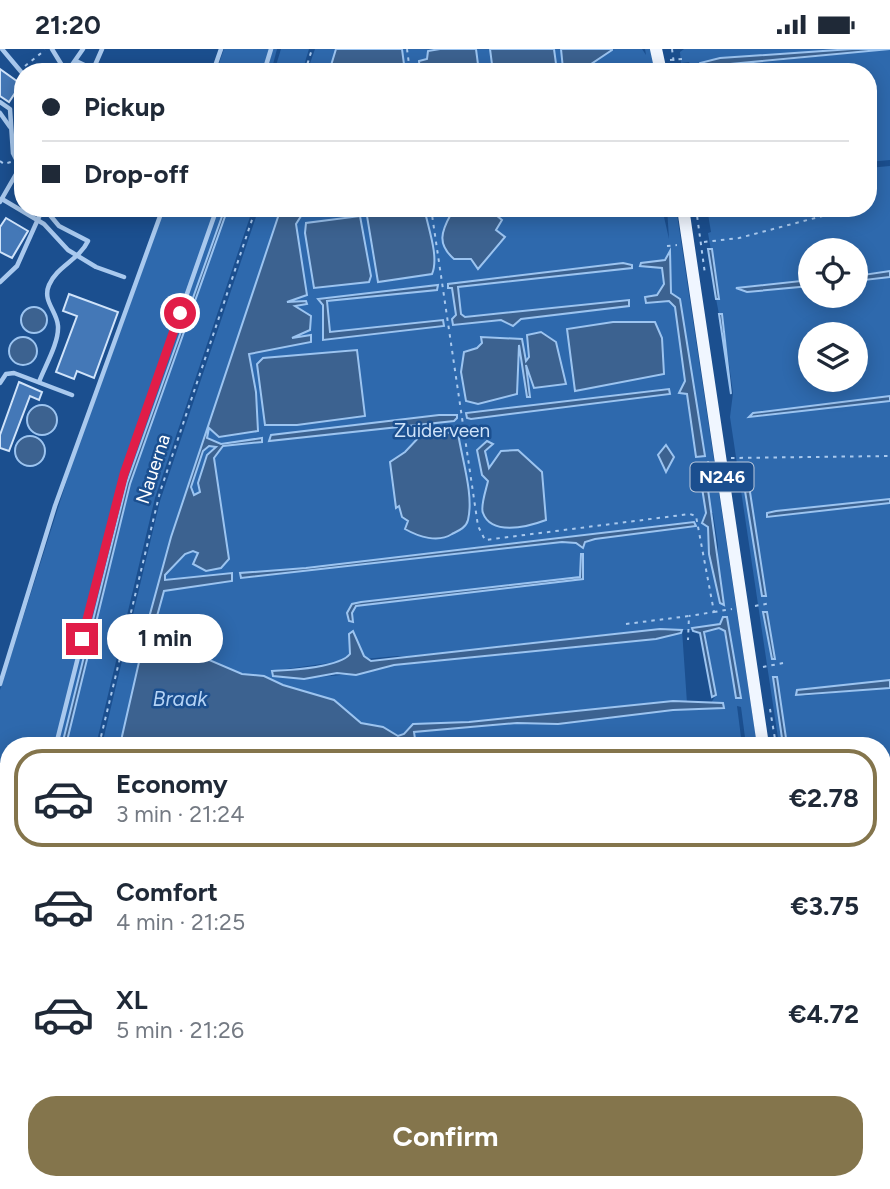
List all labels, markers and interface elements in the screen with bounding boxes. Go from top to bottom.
text: 21:20 [35,9,101,41]
text: Pickup [84,91,165,123]
text: Drop-off [84,158,189,190]
map controls [798,238,868,392]
button: locate [798,238,868,308]
route start [164,297,196,329]
button: layers [798,322,868,392]
park label: Zuiderveen [394,419,490,442]
street label: Nauerna [131,431,175,507]
road number: N246 [690,463,754,491]
callout: 1 min [106,615,222,663]
route end [66,623,98,655]
text: 1 min [138,624,192,652]
water label: Braak [153,686,208,711]
icon: car [32,767,95,830]
text: Economy [116,768,228,800]
text: €2.78 [789,782,859,814]
text: 3 min · 21:24 [116,800,244,828]
icon: car [32,875,95,938]
text: Comfort [116,876,218,908]
text: €3.75 [790,890,859,922]
text: 4 min · 21:25 [116,908,245,936]
icon: car [32,983,95,1046]
text: XL [116,984,148,1016]
text: €4.72 [789,998,859,1030]
text: 5 min · 21:26 [116,1016,244,1044]
button: Confirm [28,1096,863,1176]

